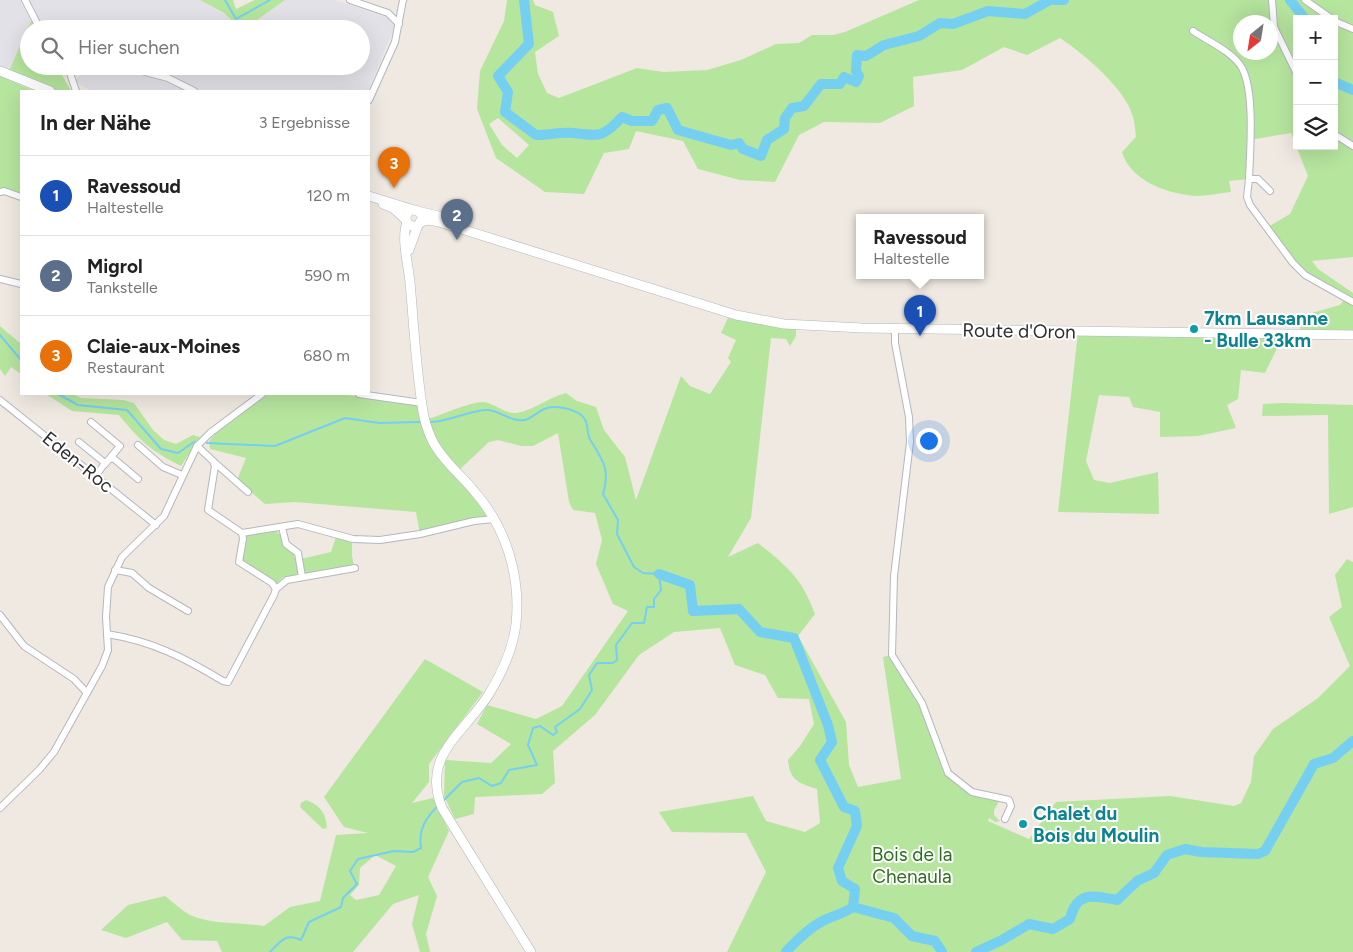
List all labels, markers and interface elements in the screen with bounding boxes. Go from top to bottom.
north arrow [1233,15,1278,60]
map controls [1293,15,1338,150]
button: + [1293,15,1338,60]
search box [20,20,370,75]
icon: search [38,34,66,62]
text: Hier suchen [78,36,179,59]
button: − [1293,60,1338,105]
button: layers [1293,105,1338,150]
text: In der Nähe [40,110,151,135]
text: 3 Ergebnisse [259,113,350,132]
pin: 3 [378,147,410,188]
text: Ravessoud [87,175,181,198]
text: 1 [53,186,59,205]
text: 120 m [307,186,350,205]
text: Haltestelle [87,198,163,217]
pin: 2 [441,199,473,240]
popup [856,214,984,279]
text: Ravessoud [873,226,967,249]
text: Haltestelle [873,249,950,268]
text: Migrol [87,255,143,278]
text: 2 [51,266,61,285]
text: 590 m [304,266,350,285]
text: Tankstelle [87,278,158,297]
pin: 1 [904,295,936,336]
place label: 7km Lausanne - Bulle 33km [1204,307,1329,352]
street label: Route d'Oron [962,319,1076,343]
marker: 7km Lausanne - Bulle 33km [1188,323,1200,335]
text: Claie-aux-Moines [87,335,240,358]
text: 3 [52,346,60,365]
text: 680 m [303,346,350,365]
text: Restaurant [87,358,165,377]
street label: Eden-Roc [38,426,118,498]
your location [916,428,942,454]
place label: Chalet du Bois du Moulin [1033,802,1159,847]
marker: Chalet du Bois du Moulin [1017,818,1029,830]
park label: Bois de la Chenaula [872,843,952,888]

